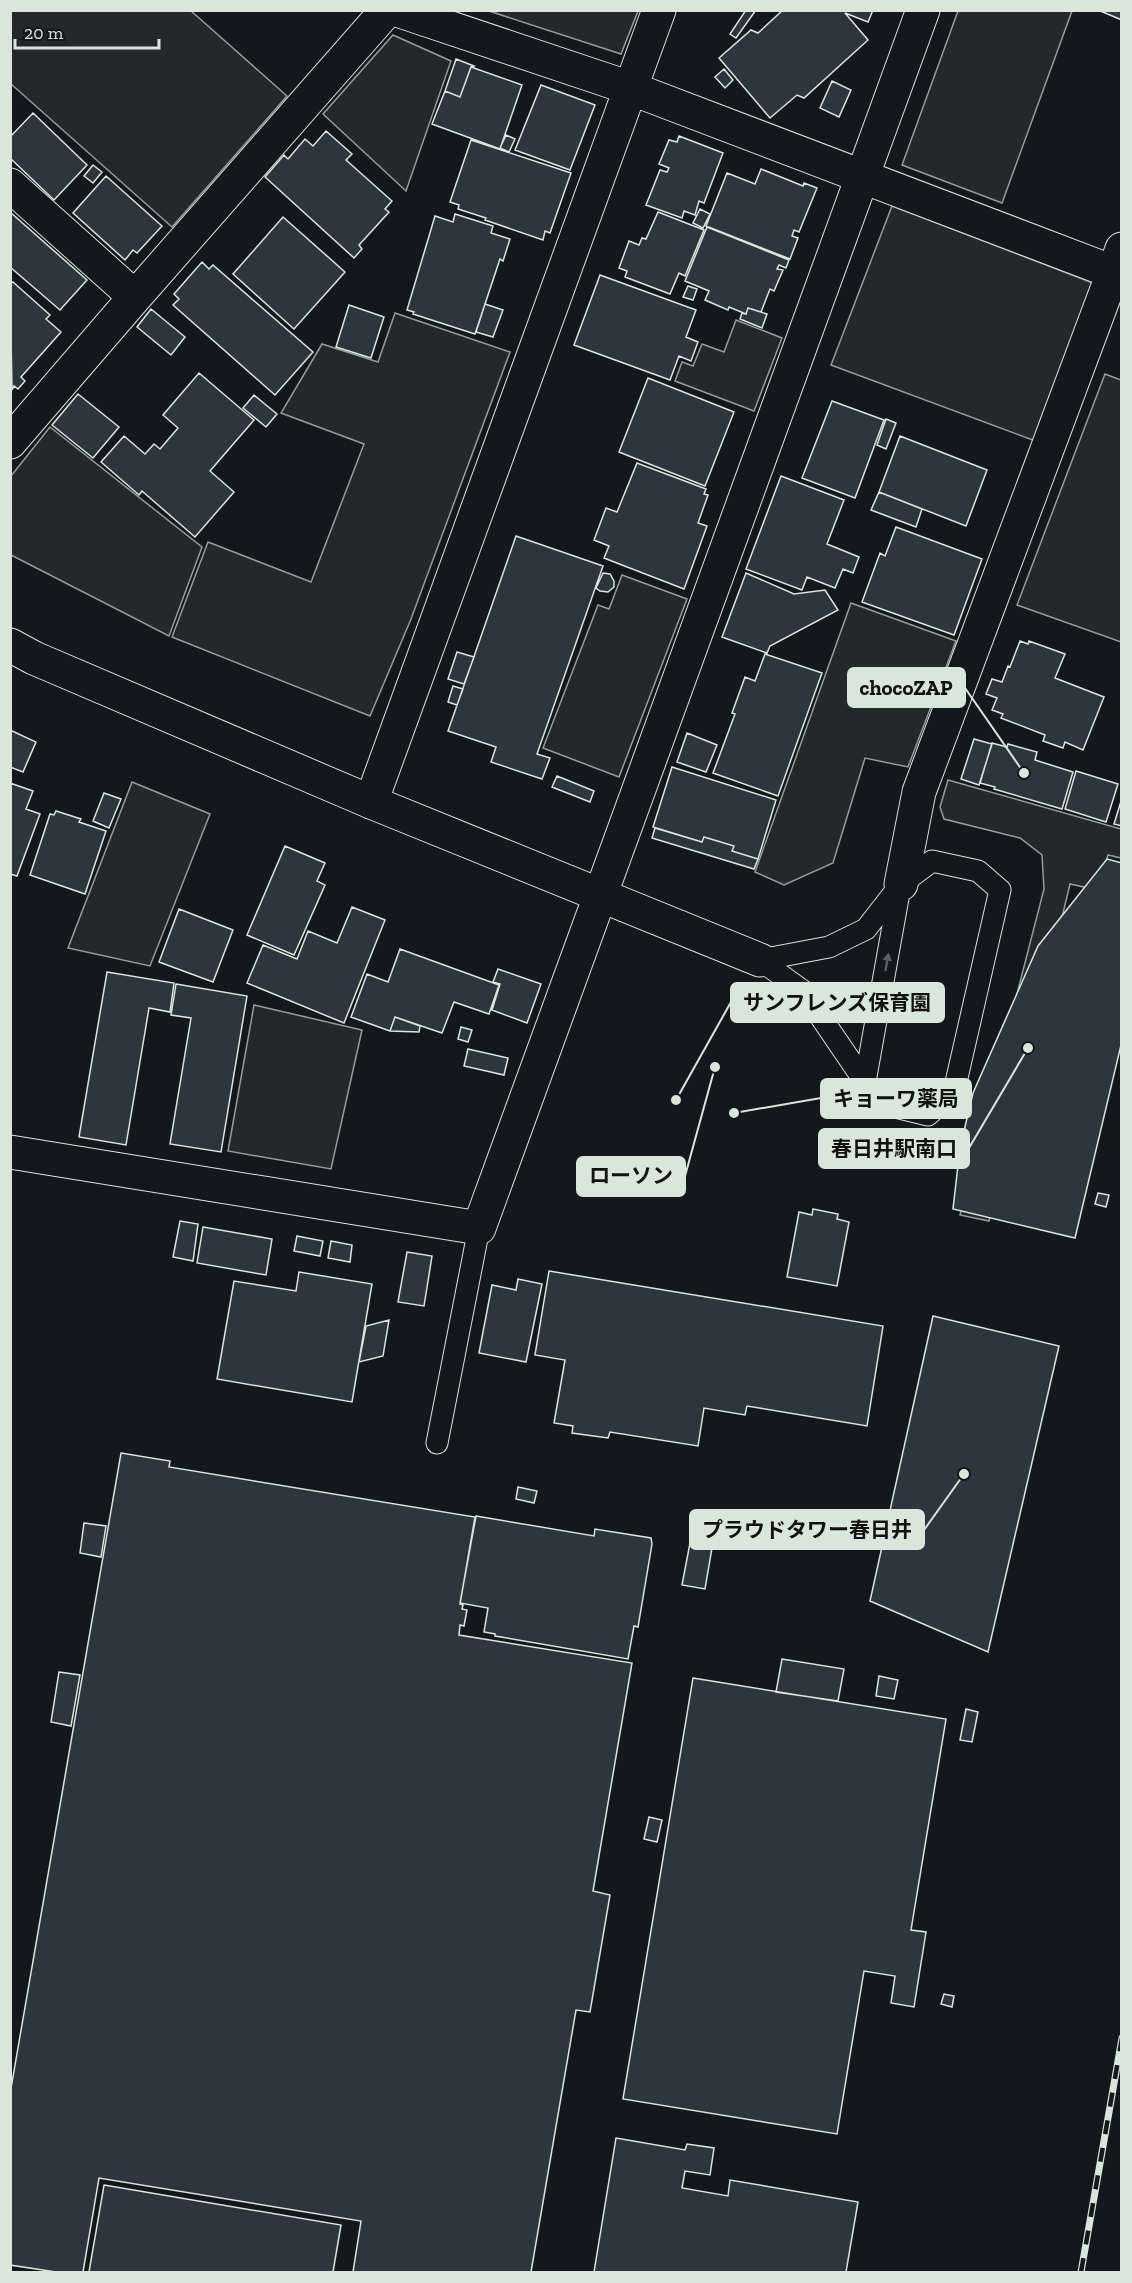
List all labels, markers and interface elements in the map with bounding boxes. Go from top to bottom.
scale bar [15,12,159,50]
text: 20 m [24,22,64,44]
callout: chocoZAP [848,668,965,707]
text: chocoZAP [859,675,953,700]
one-way arrow [883,952,892,971]
callout: サンフレンズ保育園 [731,983,944,1022]
text: サンフレンズ保育園 [743,990,931,1015]
callout: キョーワ薬局 [821,1079,971,1118]
text: キョーワ薬局 [833,1086,959,1111]
callout: 春日井駅南口 [819,1129,969,1168]
text: 春日井駅南口 [831,1136,957,1161]
callout: ローソン [577,1157,685,1196]
text: ローソン [589,1163,673,1188]
callout: プラウドタワー春日井 [690,1510,924,1549]
text: プラウドタワー春日井 [702,1517,912,1542]

